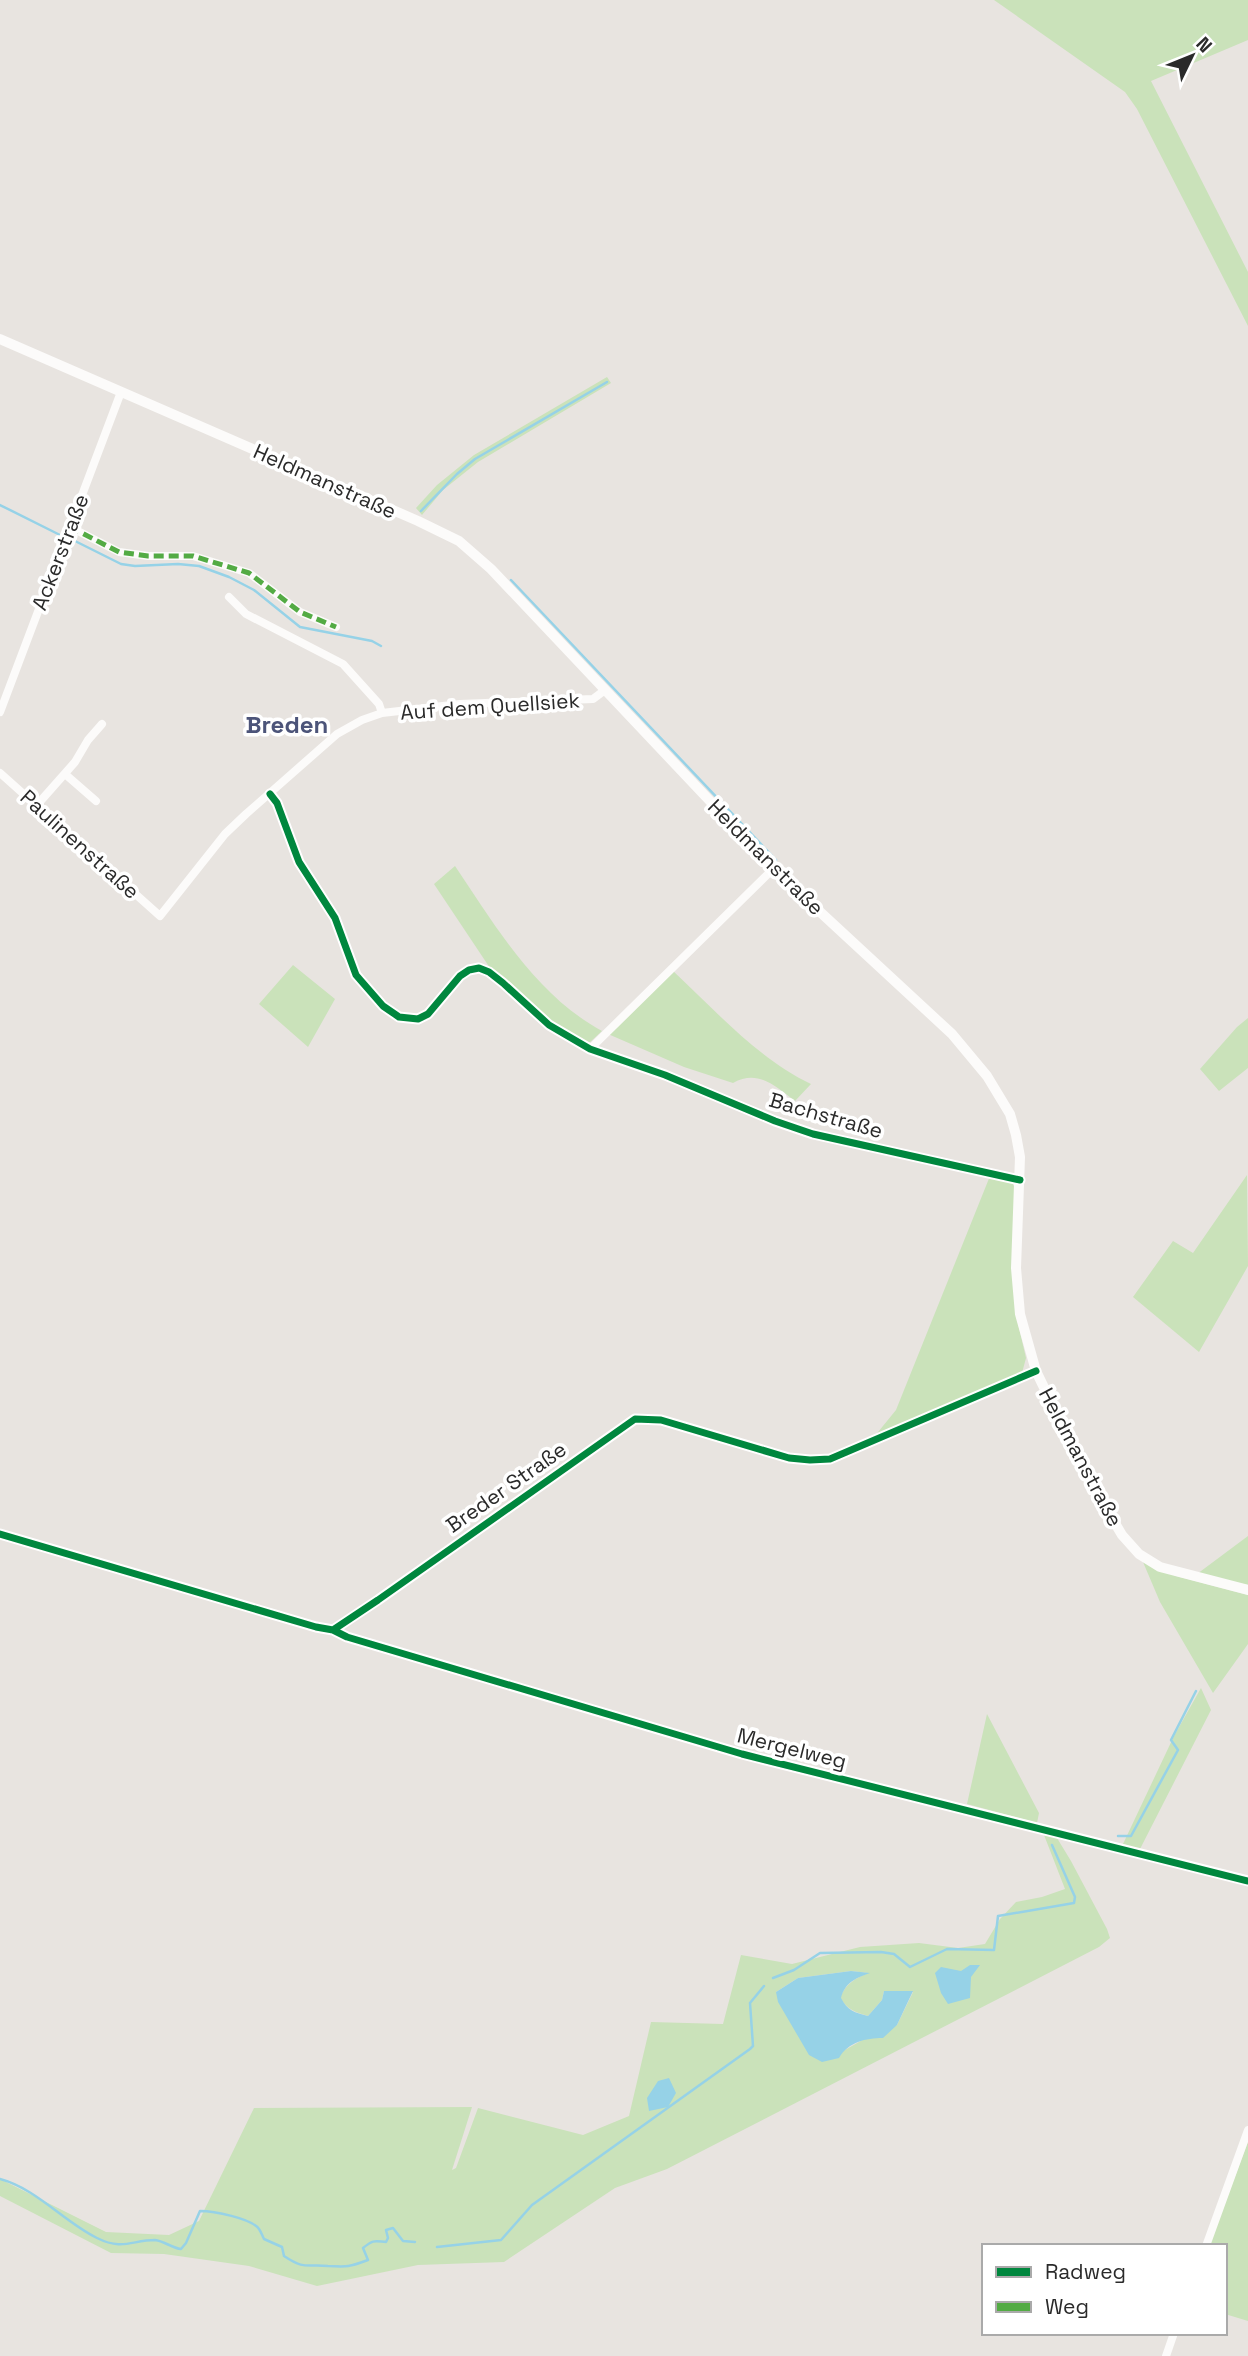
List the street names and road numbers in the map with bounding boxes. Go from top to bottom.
street label: Heldmanstraße [249,437,401,525]
street label: Ackerstraße [25,490,95,614]
street label: Auf dem Quellsiek [399,686,581,726]
street label: Paulinenstraße [15,783,145,905]
street label: Heldmanstraße [702,793,830,921]
street label: Bachstraße [766,1086,886,1144]
street label: Heldmanstraße [1033,1383,1129,1531]
street label: Breder Straße [441,1436,571,1538]
street label: Mergelweg [735,1721,849,1775]

